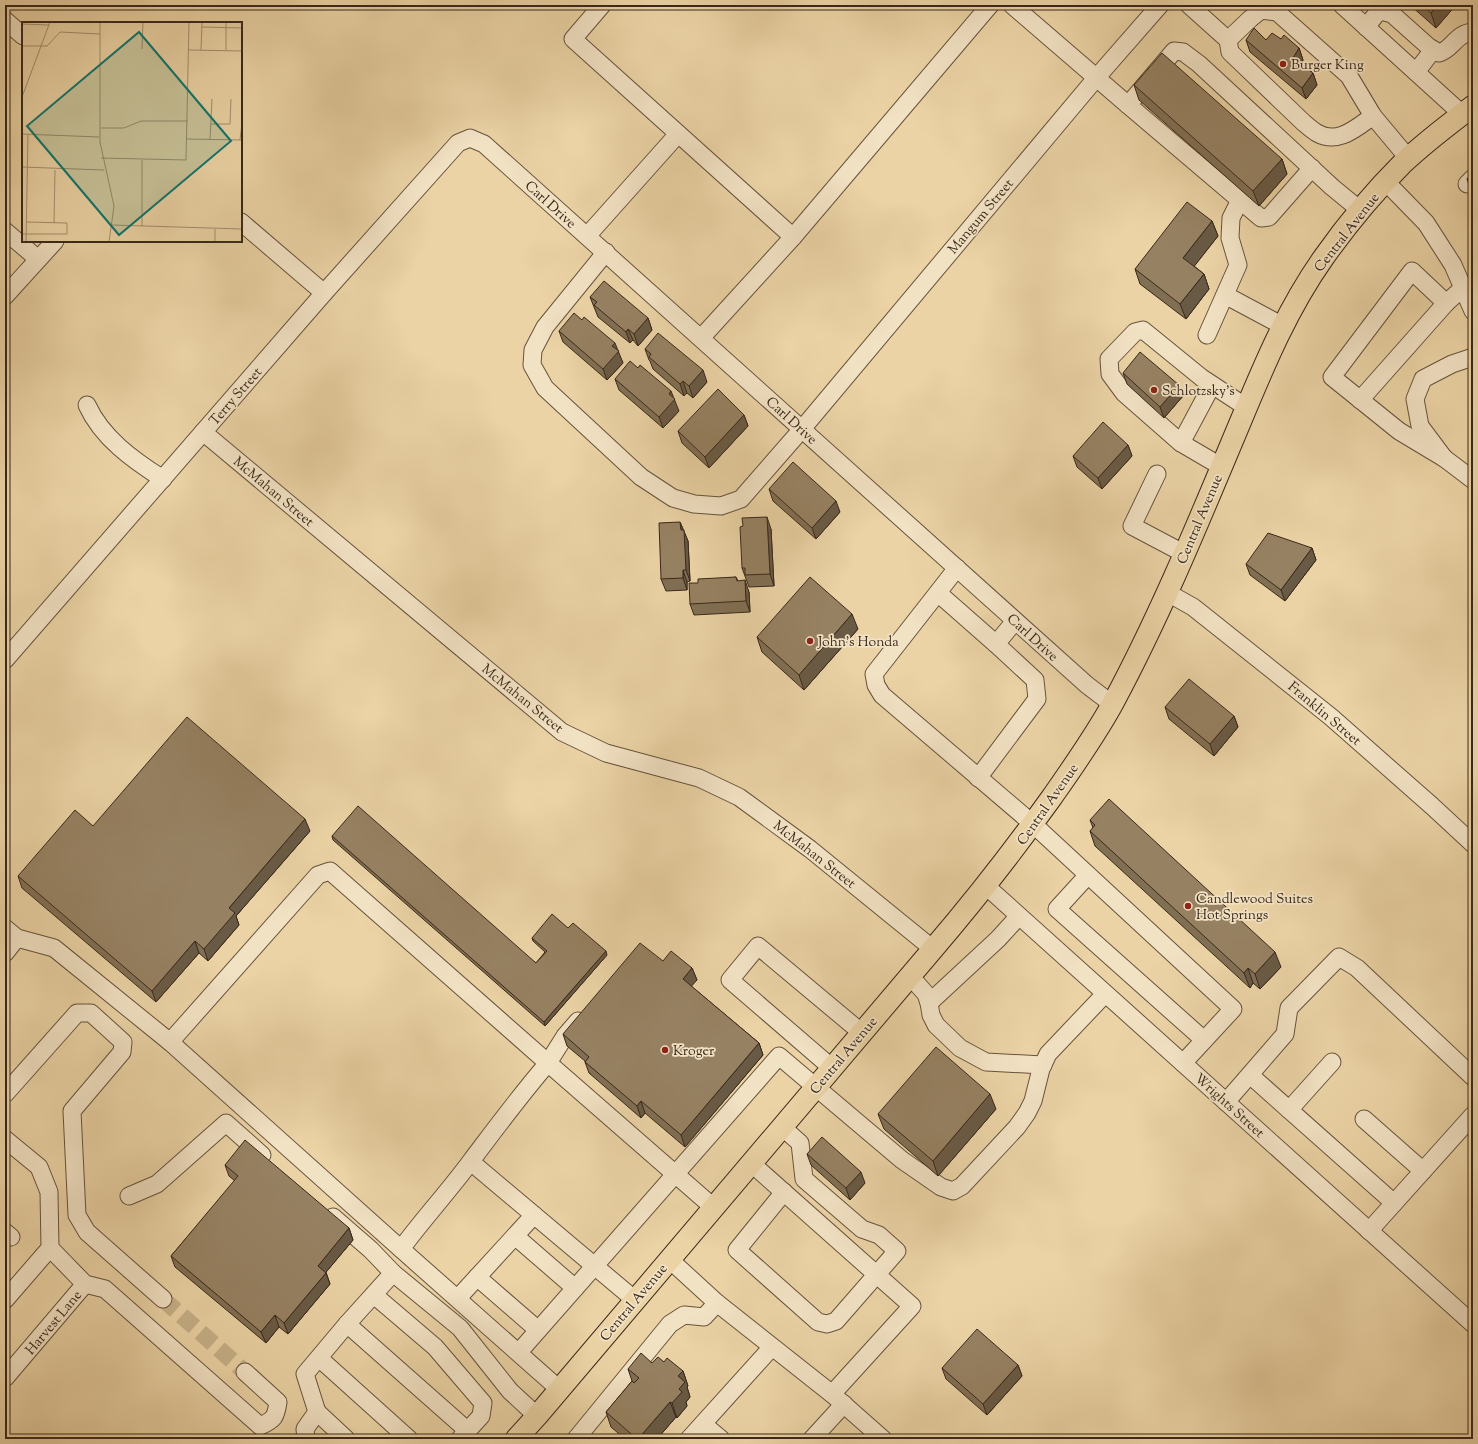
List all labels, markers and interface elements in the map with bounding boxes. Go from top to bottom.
inset map [22,22,242,242]
place label: Burger King [1291,56,1364,76]
marker: Burger King [1278,59,1288,69]
street label: Mangum Street [944,175,1019,259]
street label: Carl Drive [520,177,580,234]
street label: Central Avenue [1310,189,1385,277]
street label: Terry Street [205,364,268,431]
place label: Schlotzsky's [1162,382,1235,402]
marker: Schlotzsky's [1149,385,1159,395]
street label: Carl Drive [761,393,821,450]
street label: McMahan Street [228,453,318,533]
street label: Central Avenue [1173,472,1229,568]
street label: Carl Drive [1002,610,1062,667]
place label: John's Honda [817,633,899,653]
marker: John's Honda [805,636,815,646]
street label: McMahan Street [477,660,567,739]
street label: Franklin Street [1283,678,1365,751]
street label: Central Avenue [1013,760,1084,850]
street label: McMahan Street [768,817,860,894]
place label: Candlewood Suites Hot Springs [1196,890,1313,926]
marker: Candlewood Suites Hot Springs [1183,901,1193,911]
street label: Central Avenue [806,1013,883,1099]
place label: Kroger [673,1042,715,1062]
marker: Kroger [660,1045,670,1055]
street label: Wrights Street [1189,1070,1268,1144]
street label: Central Avenue [596,1260,673,1346]
street label: Harvest Lane [22,1287,88,1360]

